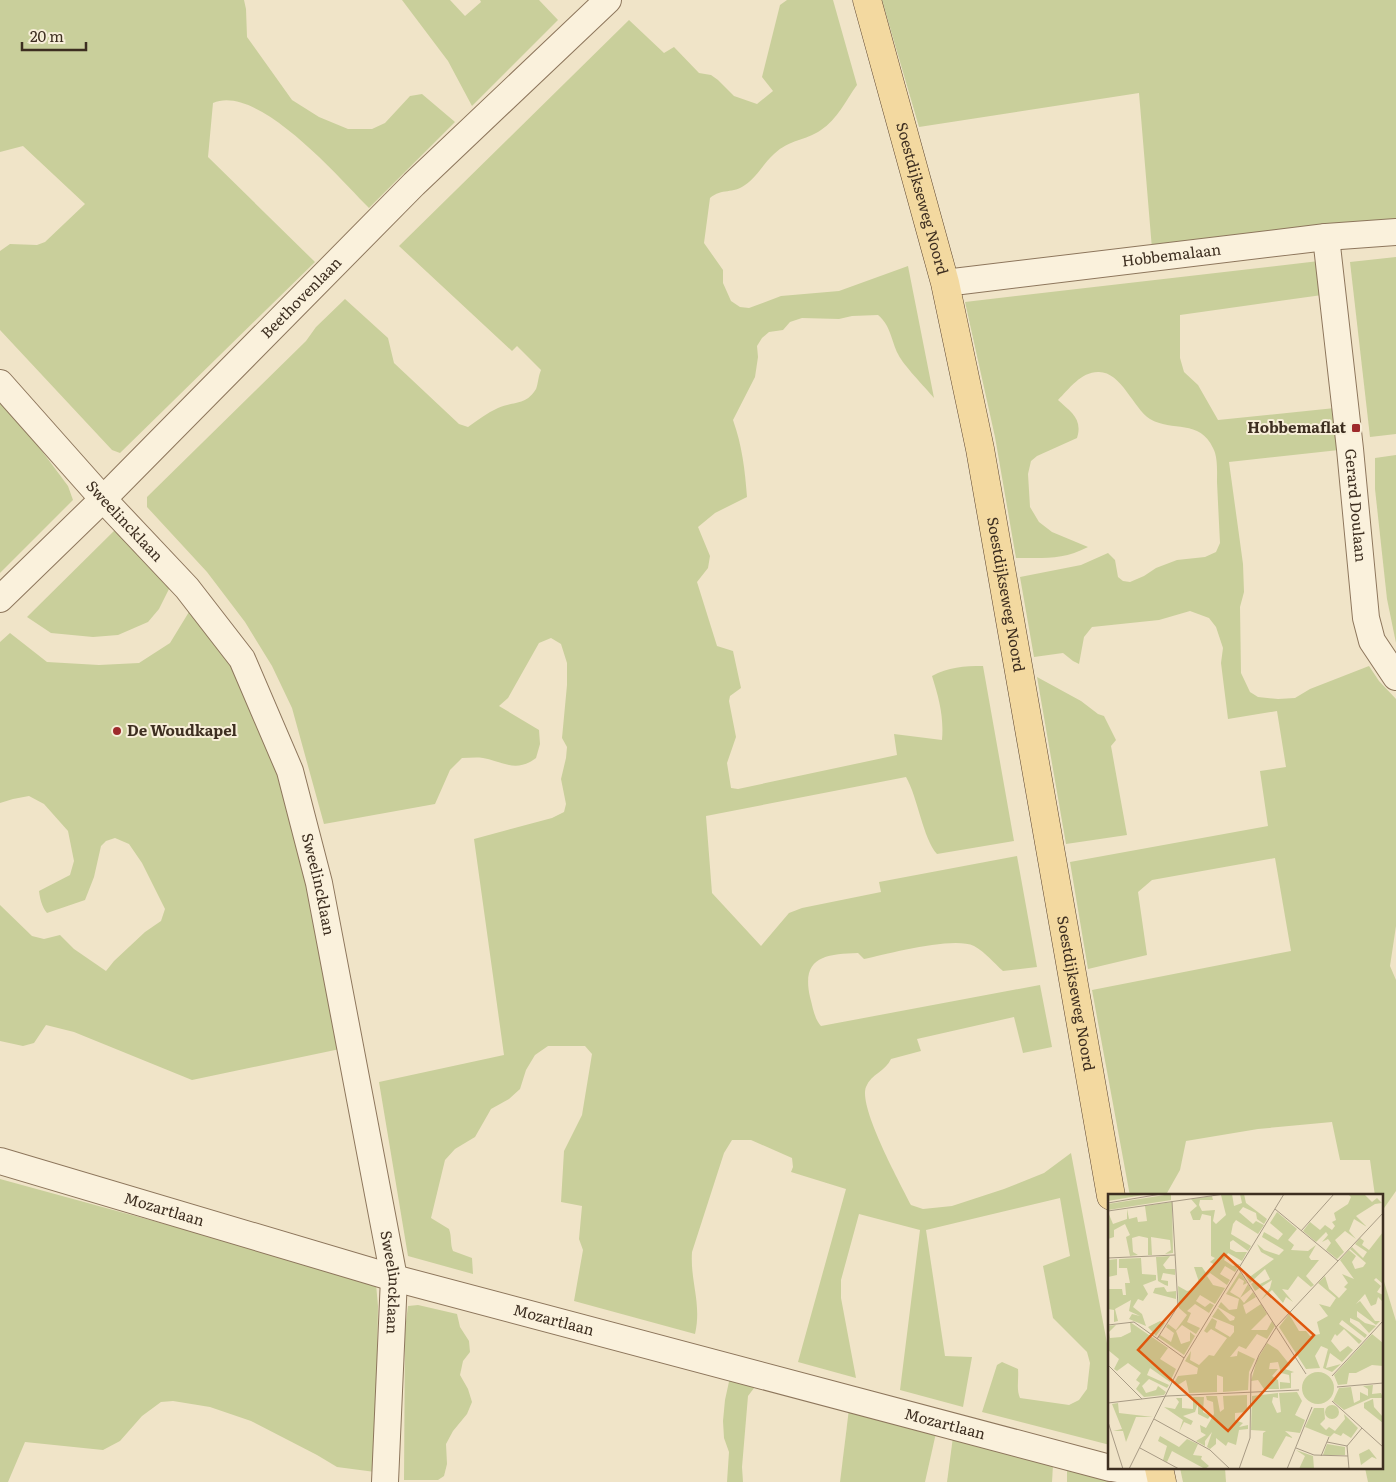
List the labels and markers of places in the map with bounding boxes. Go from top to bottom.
place label: Hobbemaflat [1247,415,1346,438]
marker: Hobbemaflat [1350,422,1362,434]
place label: De Woudkapel [127,718,238,741]
marker: De Woudkapel [111,725,123,737]

